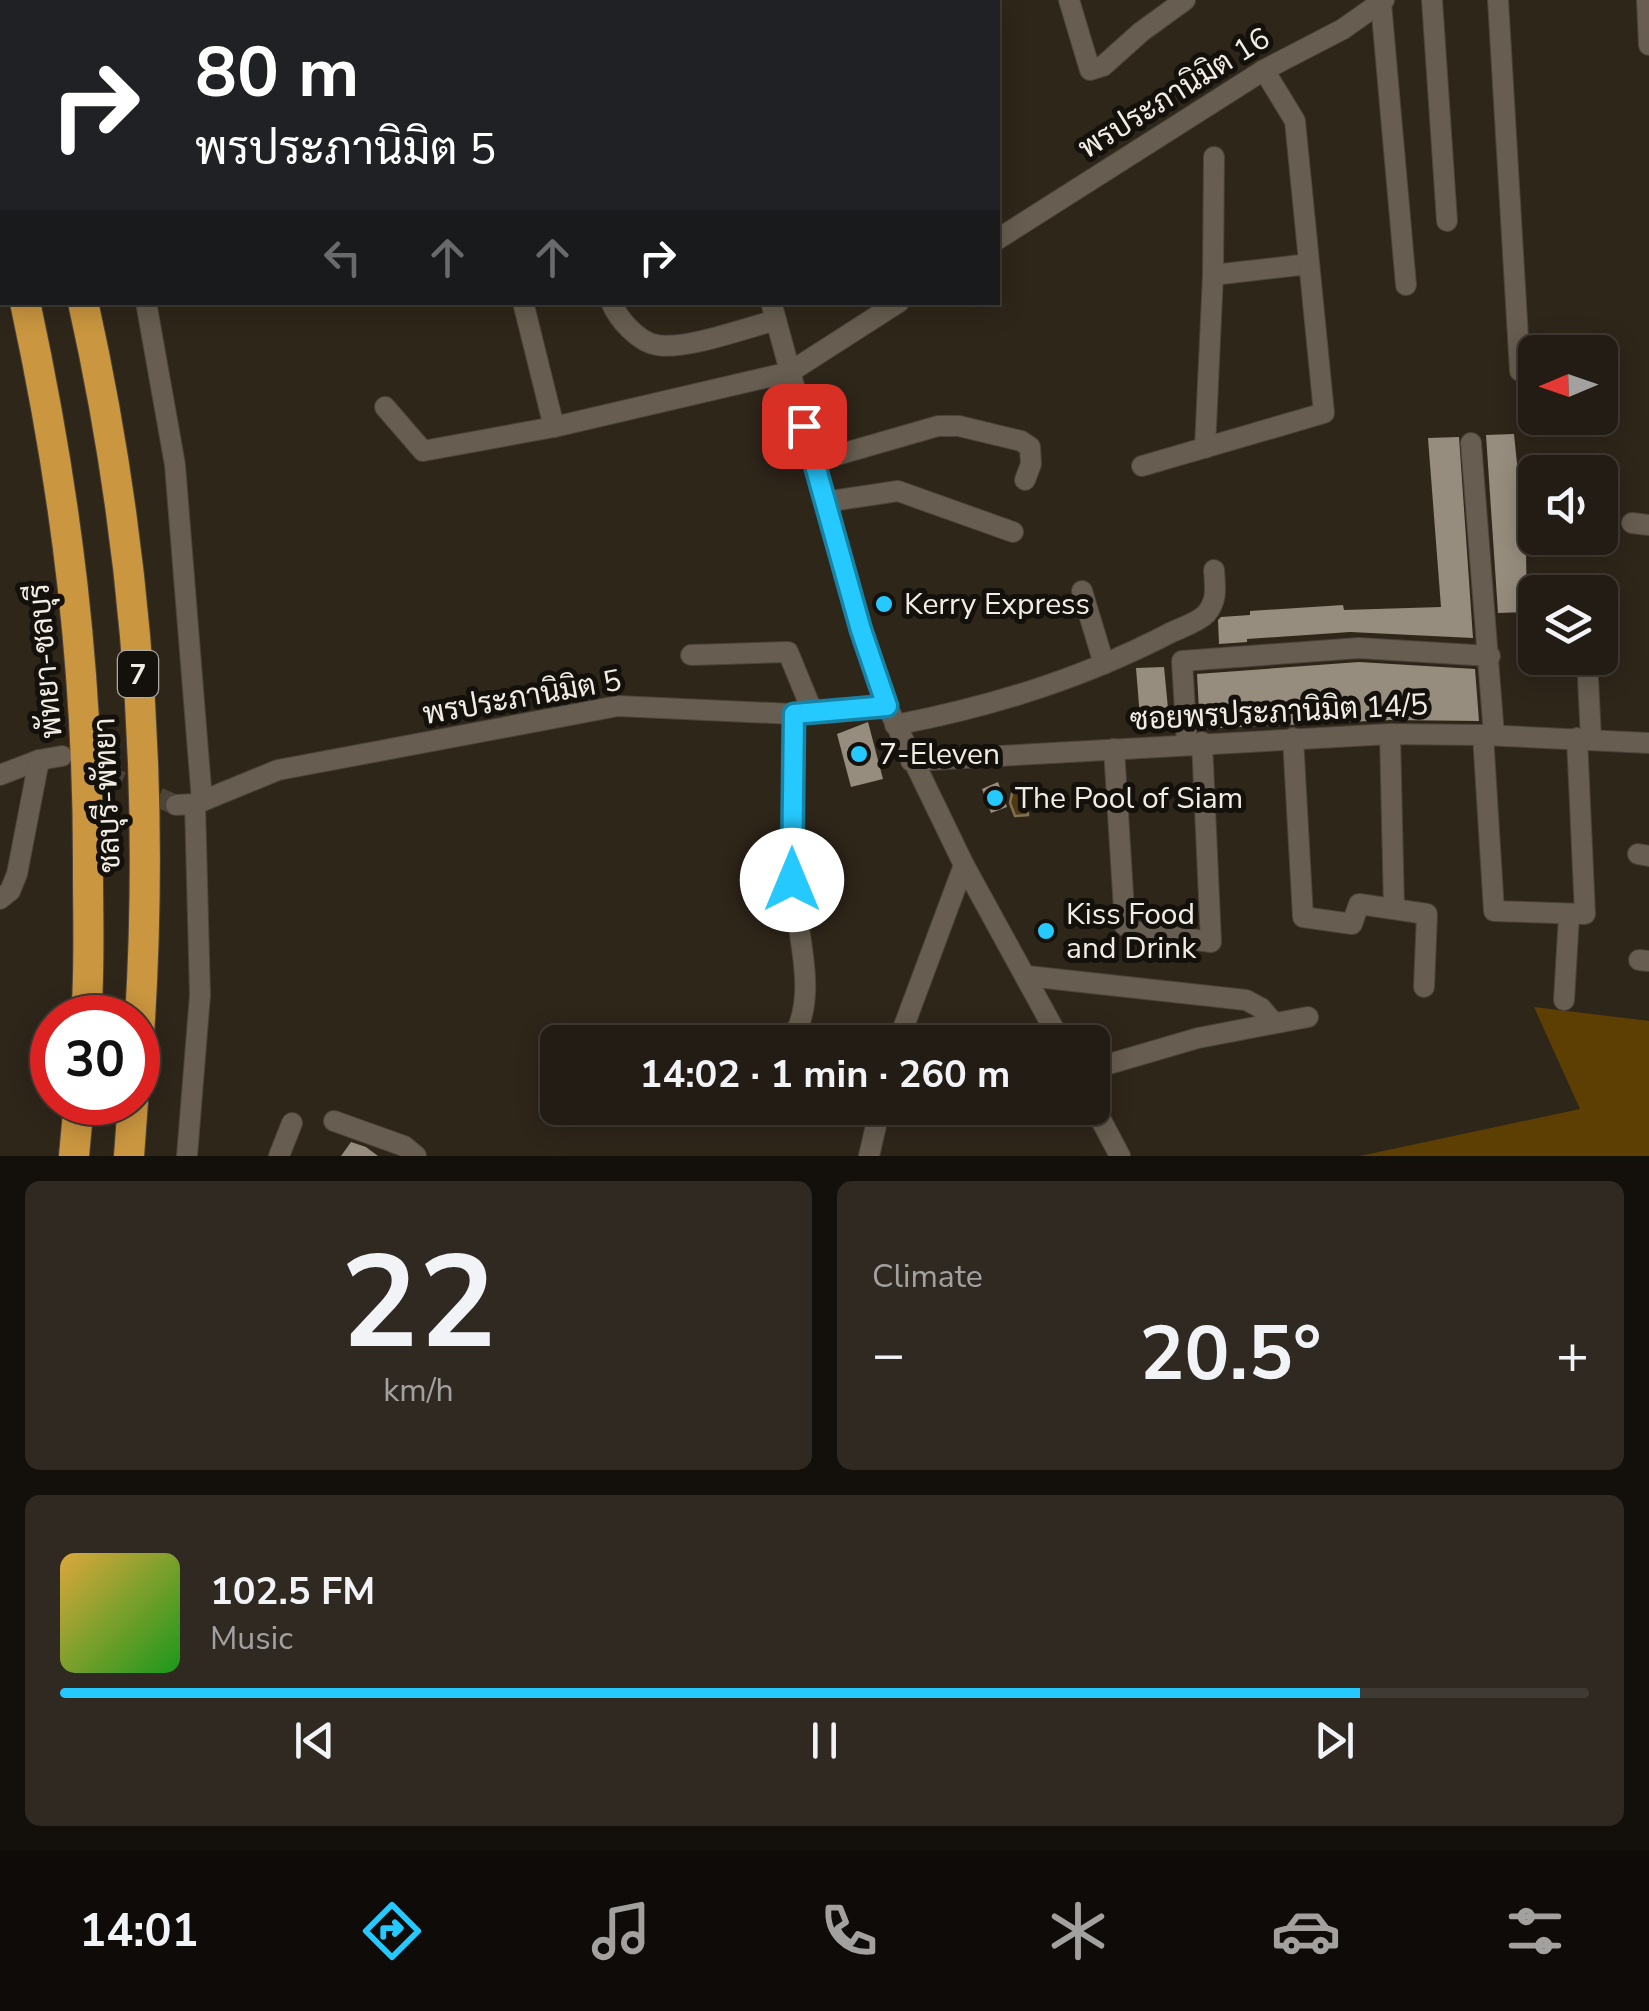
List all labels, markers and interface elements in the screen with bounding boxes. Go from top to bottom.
street label: พรประภานิมิต 16 [1071,18,1278,169]
text: 80 m [195,25,359,121]
icon: right [30,40,160,170]
text: พรประภานิมิต 5 [195,119,496,180]
icon: left [315,230,370,285]
icon: ahead [420,230,475,285]
icon: ahead [525,230,580,285]
icon: right [630,230,685,285]
north arrow [1518,335,1618,435]
map controls [1518,335,1618,675]
pin [762,384,847,469]
icon: arrive [777,399,832,454]
button: sound [1518,455,1618,555]
button: layers [1518,575,1618,675]
street label: พัทยา-ชลบุรี [18,582,73,740]
place label: Kerry Express [904,584,1090,625]
marker: Kerry Express [873,593,895,615]
road number: 7 [118,651,158,697]
street label: พรประภานิมิต 5 [420,660,625,735]
street label: ซอยพรประภานิมิต 14/5 [1129,684,1429,741]
street label: ชลบุรี-พัทยา [84,717,131,873]
place label: 7-Eleven [879,734,1000,775]
marker: 7-Eleven [848,743,870,765]
place label: The Pool of Siam [1015,778,1243,819]
marker: The Pool of Siam [984,787,1006,809]
position arrow [740,828,844,932]
place label: Kiss Food and Drink [1066,894,1197,969]
marker: Kiss Food and Drink [1035,920,1057,942]
speed limit sign: 30 [30,995,160,1125]
text: 14:02 · 1 min · 260 m [640,1049,1010,1100]
text: 22 [340,1215,497,1392]
text: Climate [872,1255,983,1298]
text: 20.5° [1139,1303,1322,1405]
text: − [872,1317,905,1392]
text: + [1556,1317,1589,1392]
text: km/h [383,1369,454,1412]
text: 102.5 FM [210,1566,375,1617]
text: Music [210,1617,293,1660]
icon: previous [287,1713,342,1768]
icon: pause [797,1713,852,1768]
icon: next [1307,1713,1362,1768]
icon: directions [357,1896,427,1966]
icon: music [586,1896,656,1966]
icon: phone [814,1896,884,1966]
icon: climate [1043,1896,1113,1966]
icon: car [1271,1896,1341,1966]
icon: filters [1500,1896,1570,1966]
text: 14:01 [79,1901,198,1962]

